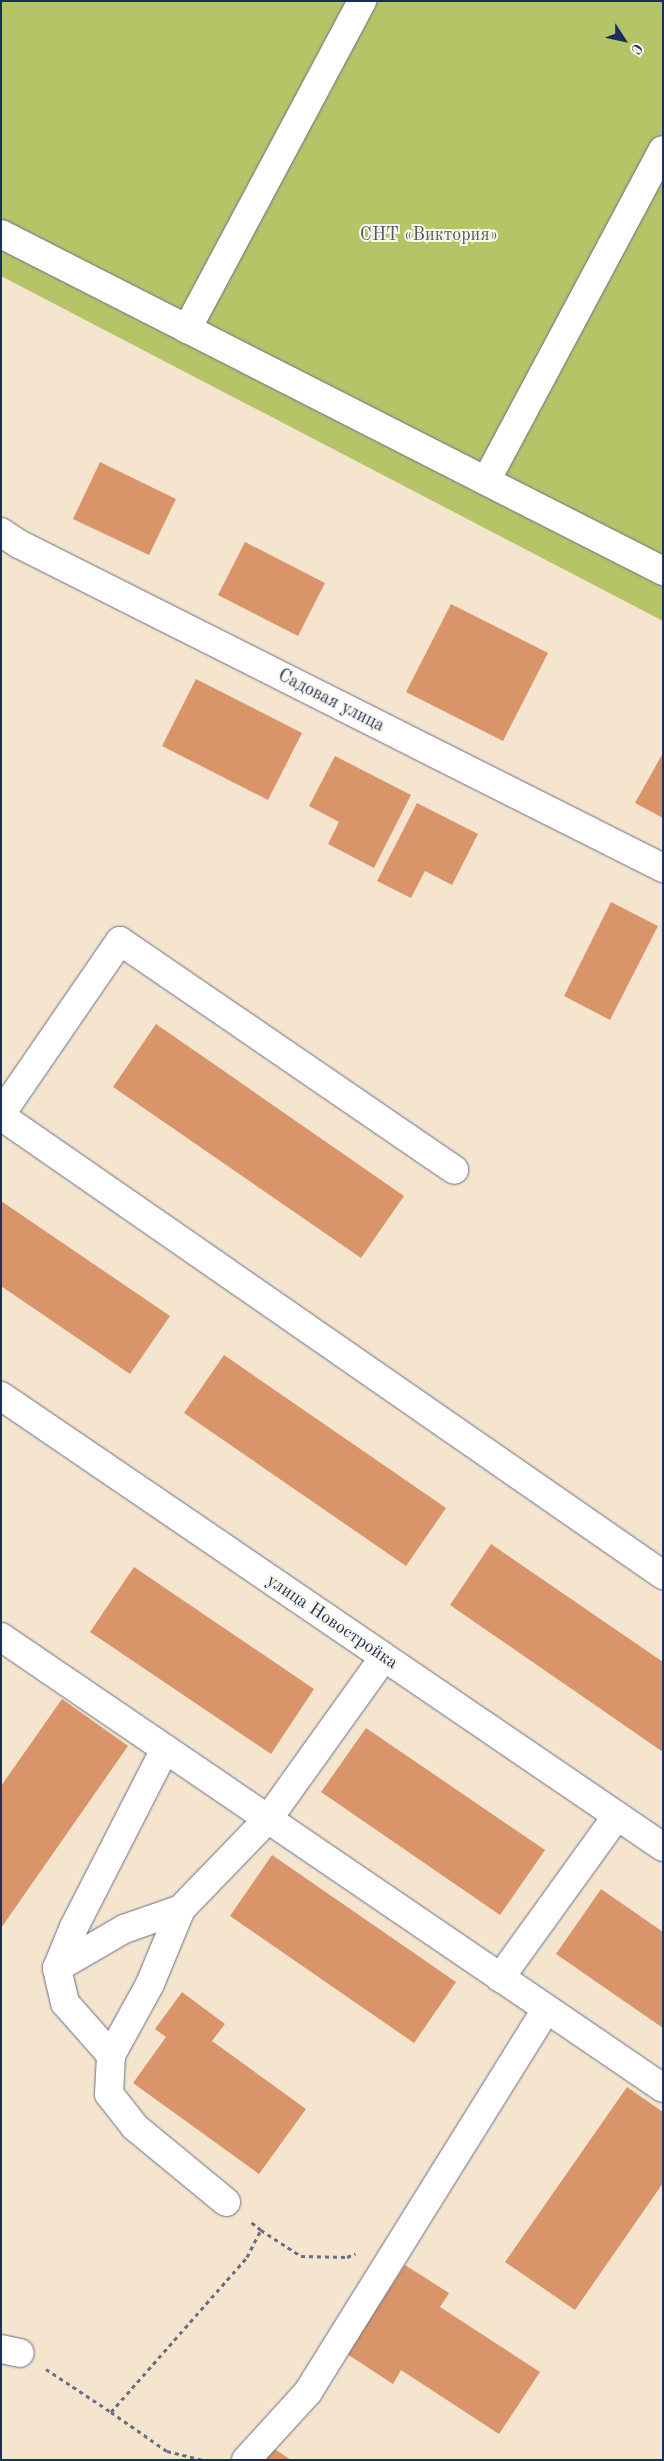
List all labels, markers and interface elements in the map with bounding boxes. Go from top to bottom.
north arrow [599,15,649,65]
text: С [628,41,645,56]
park label: СНТ «Виктория» [360,224,498,246]
street label: Садовая улица [274,665,388,737]
street label: улица Новостройка [262,1570,402,1674]

